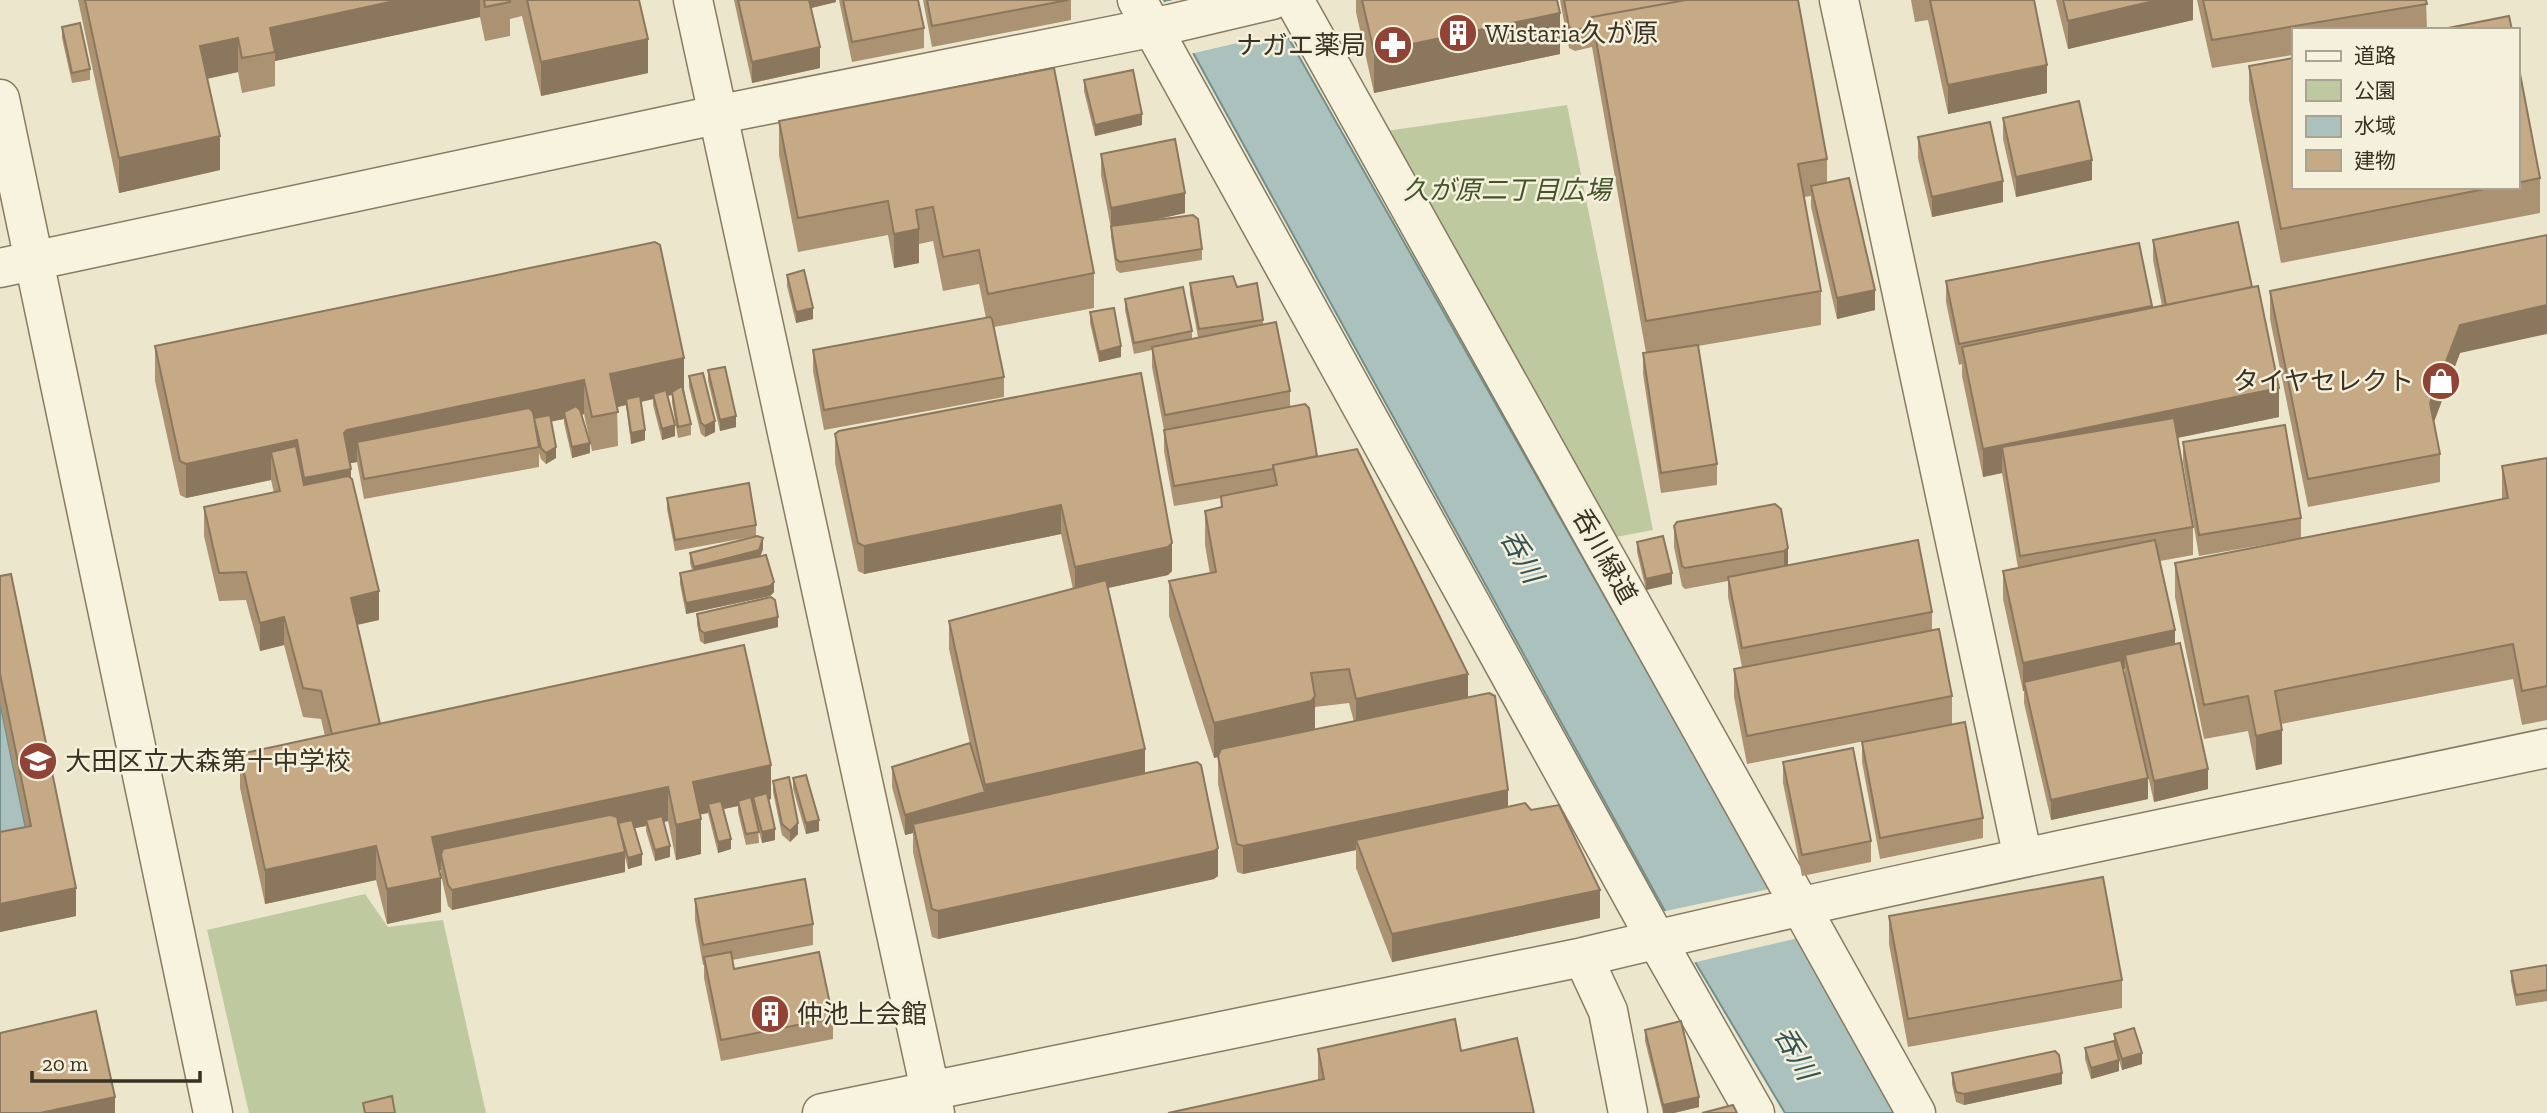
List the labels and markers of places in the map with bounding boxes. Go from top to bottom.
building icon: Wistaria久が原 [1437,12,1479,54]
place label: Wistaria久が原 [1485,17,1658,49]
pharmacy icon: ナガエ薬局 [1372,24,1414,66]
place label: ナガエ薬局 [1236,29,1366,61]
shop icon: タイヤセレクト [2420,360,2462,402]
place label: タイヤセレクト [2233,365,2414,397]
school or university icon: 大田区立大森第十中学校 [17,740,59,782]
place label: 大田区立大森第十中学校 [65,745,351,777]
building icon: 仲池上会館 [749,993,791,1035]
place label: 仲池上会館 [797,998,927,1030]

